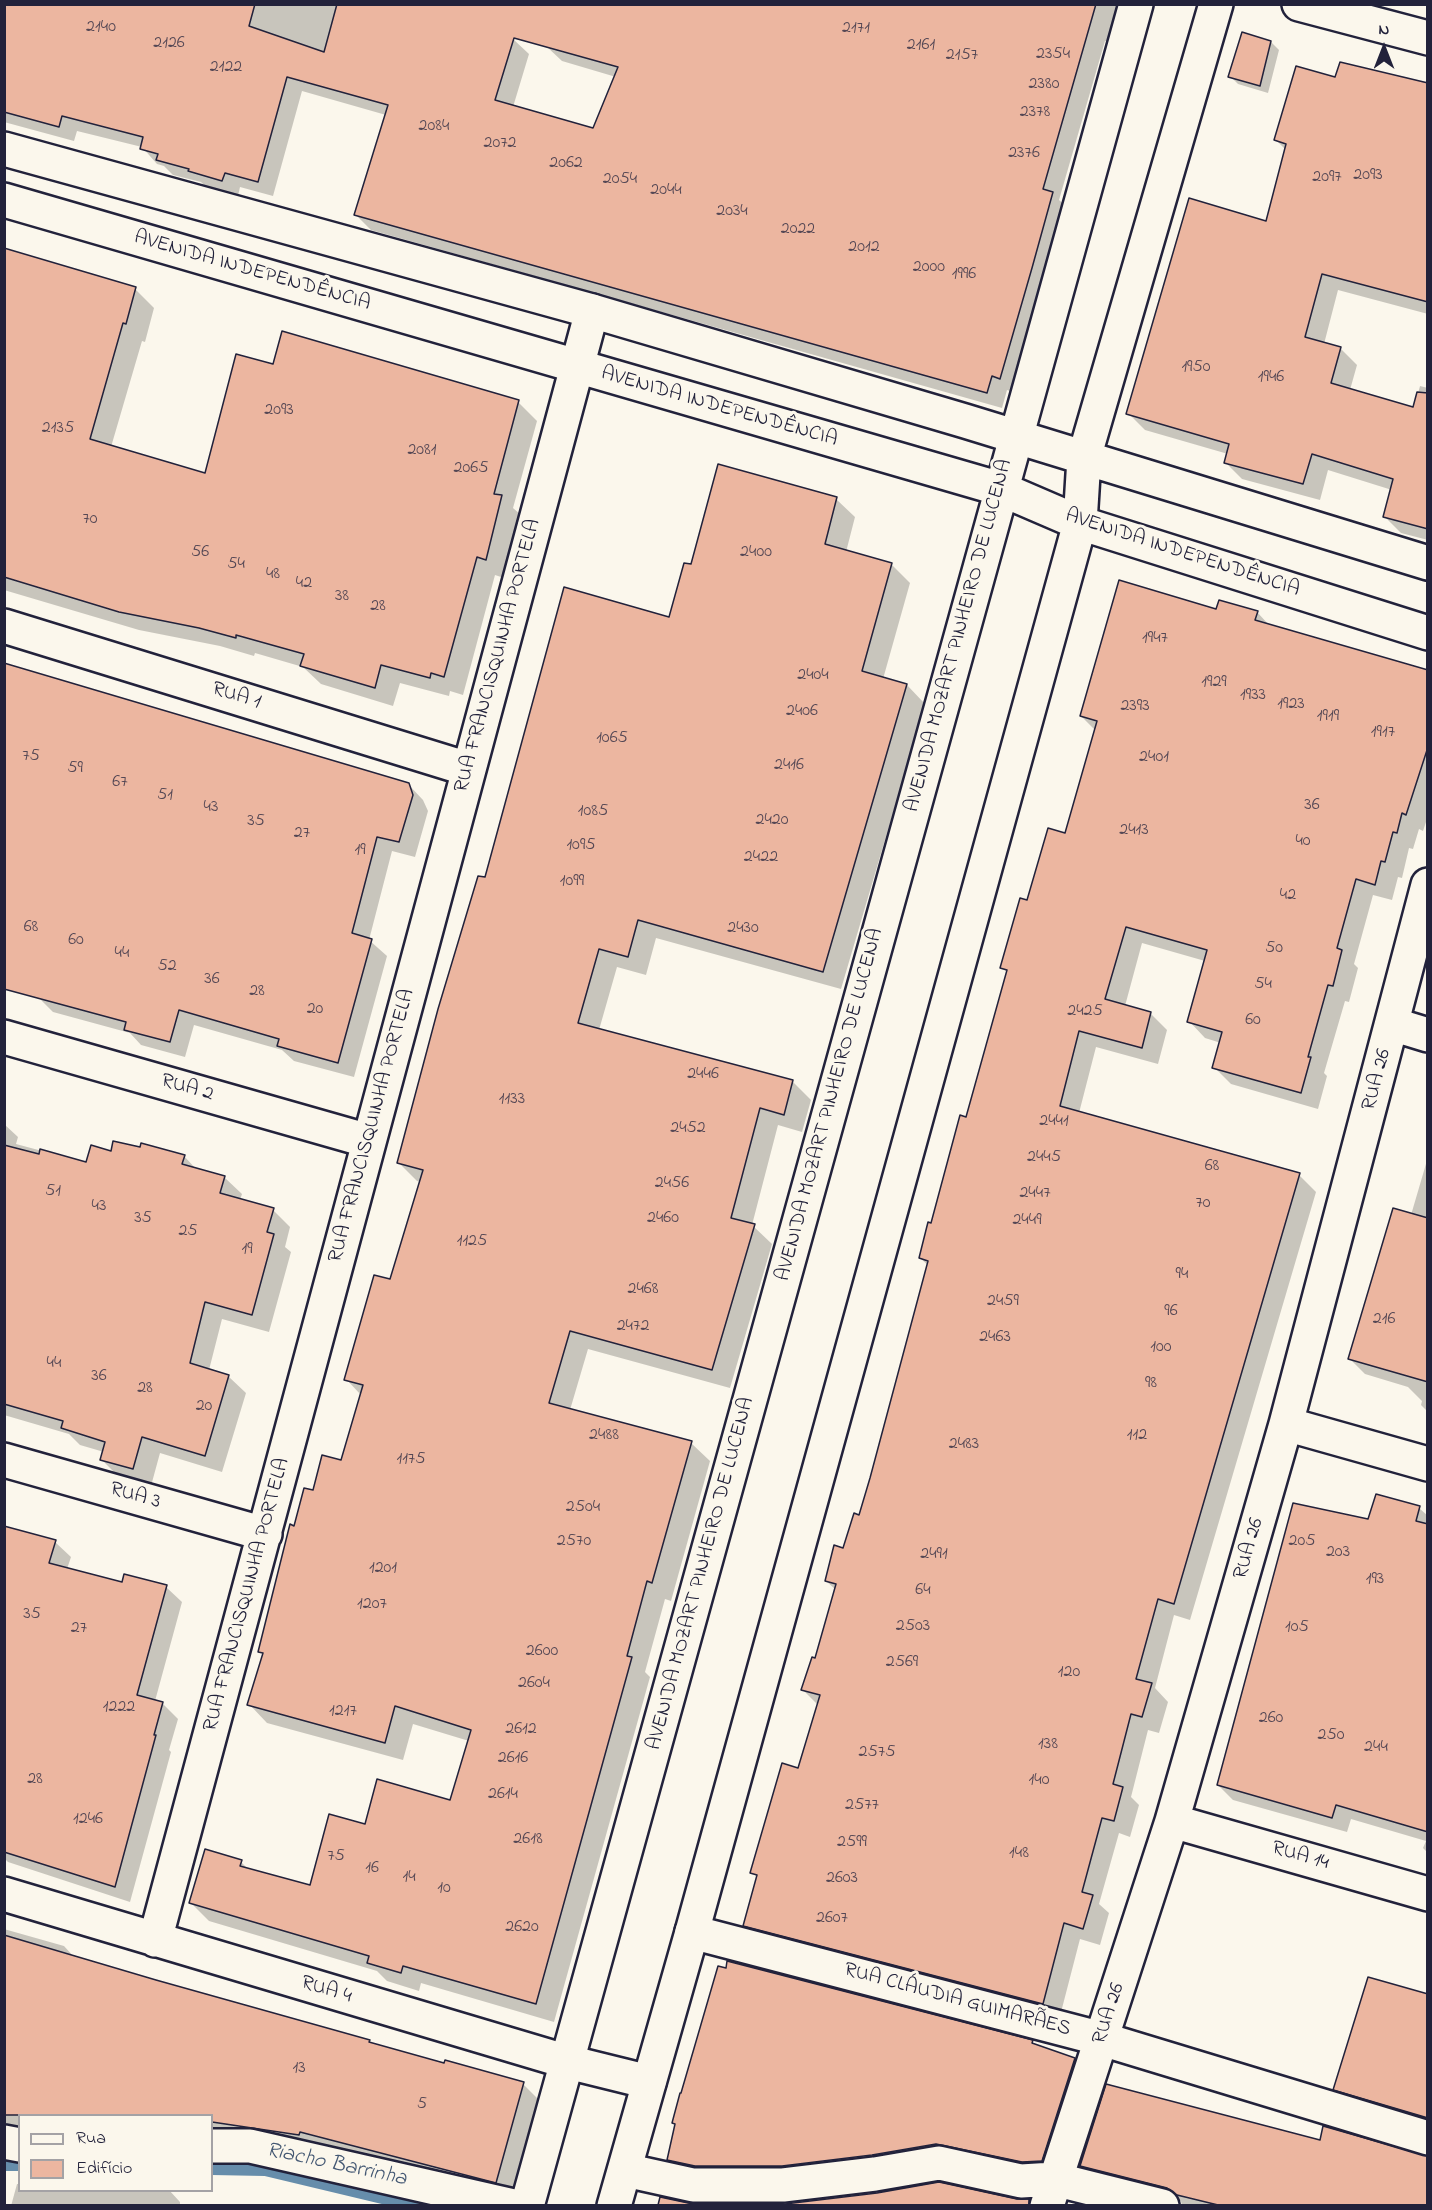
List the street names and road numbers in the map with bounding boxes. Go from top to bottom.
street label: AVENIDA INDEPENDÊNCIA [131,226,373,318]
street label: AVENIDA INDEPENDÊNCIA [598,362,840,454]
street label: AVENIDA MOZART PINHEIRO DE LUCENA [901,457,1019,815]
street label: AVENIDA INDEPENDÊNCIA [1062,504,1302,604]
street label: RUA FRANCISQUINHA PORTELA [450,516,548,796]
street label: RUA 1 [209,678,263,716]
street label: AVENIDA MOZART PINHEIRO DE LUCENA [772,926,890,1284]
street label: RUA FRANCISQUINHA PORTELA [324,986,422,1266]
street label: RUA 26 [1358,1046,1398,1114]
street label: RUA 2 [158,1070,216,1108]
street label: AVENIDA MOZART PINHEIRO DE LUCENA [643,1395,761,1753]
street label: RUA FRANCISQUINHA PORTELA [199,1455,297,1735]
street label: RUA 3 [107,1478,163,1516]
street label: RUA 26 [1229,1515,1271,1583]
street label: RUA 14 [1268,1837,1332,1877]
street label: RUA CLÁUDIA GUIMARÃES [841,1959,1073,2043]
street label: RUA 4 [298,1971,354,2011]
street label: RUA 26 [1088,1980,1132,2048]

